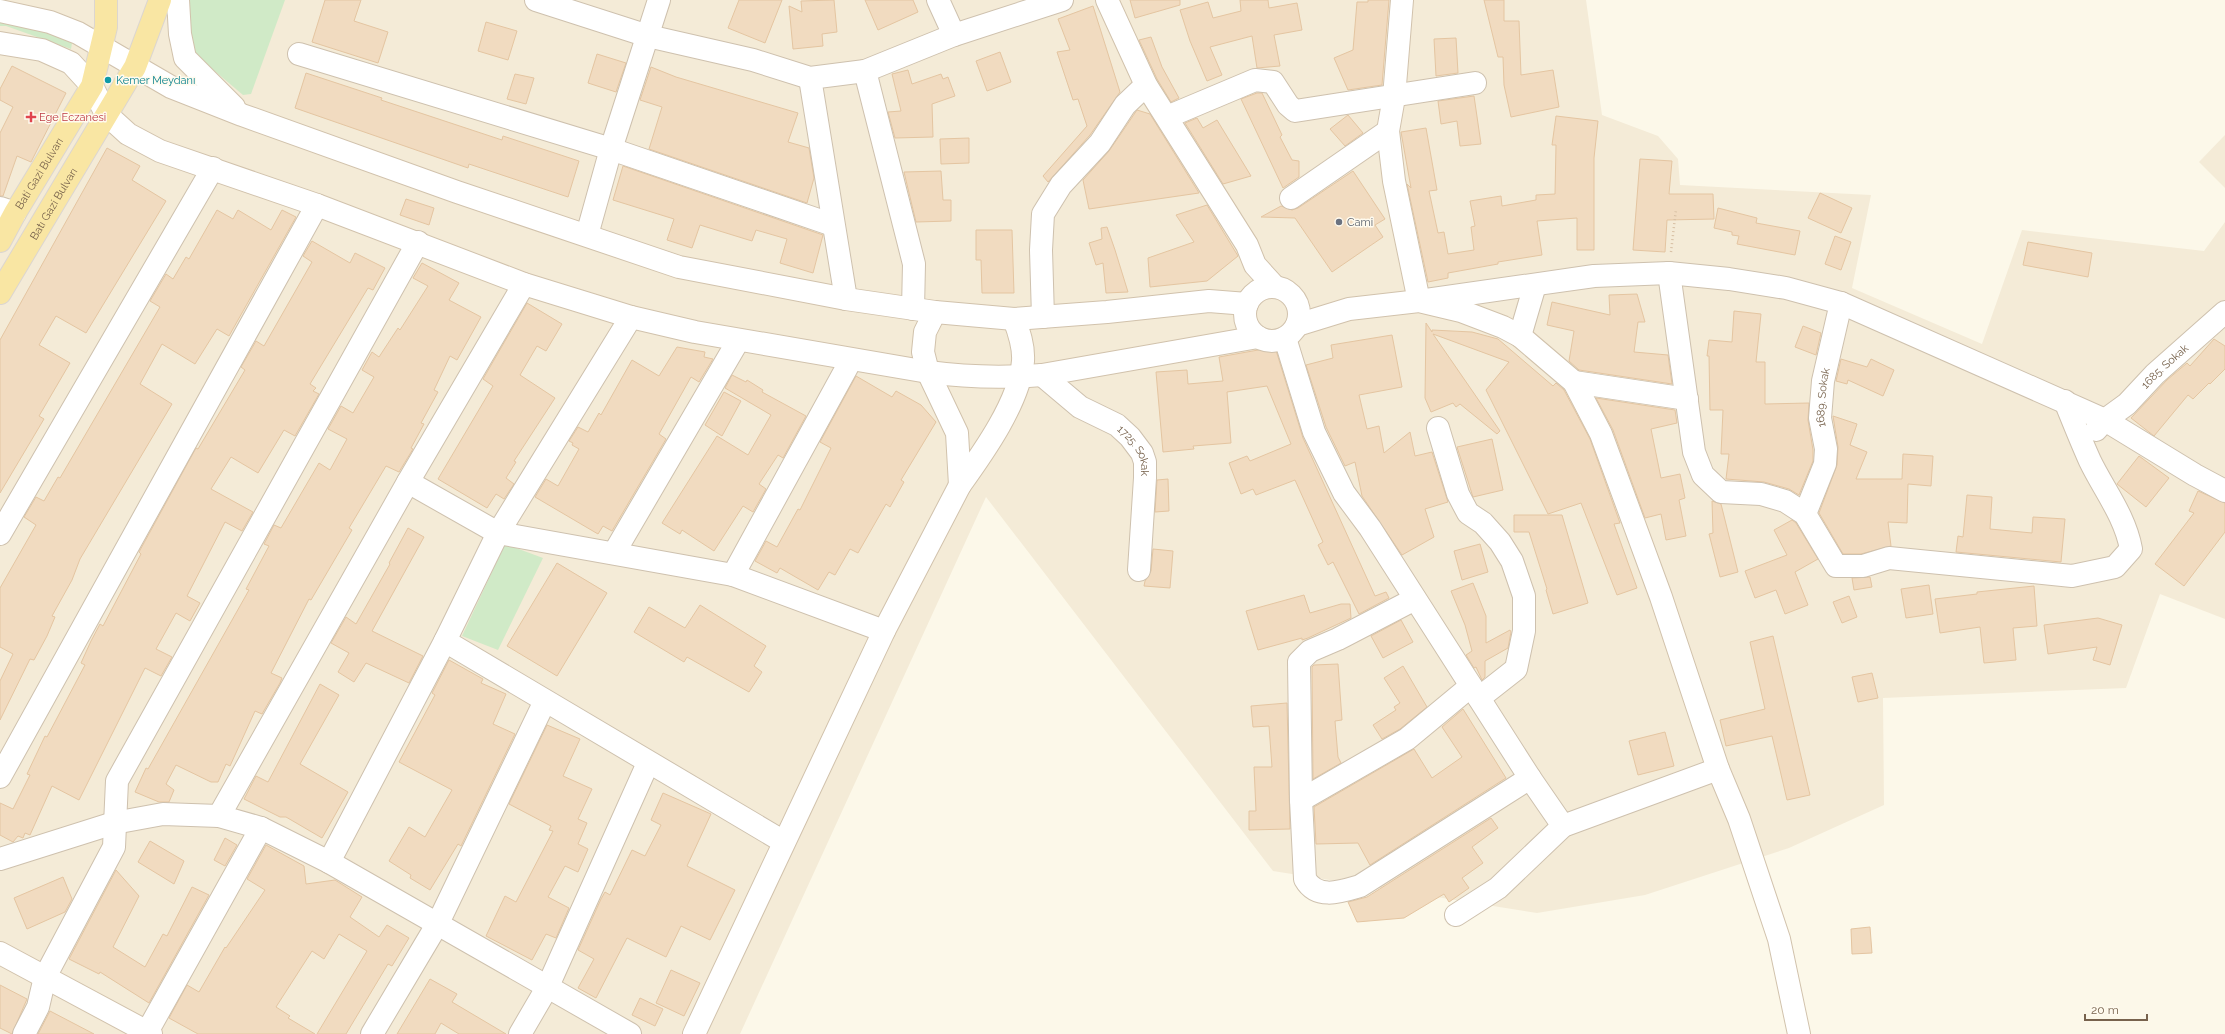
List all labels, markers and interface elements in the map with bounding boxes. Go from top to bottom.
place label: Kemer Meydanı [116,74,195,87]
marker: Kemer Meydanı [103,75,113,85]
place label: Ege Eczanesi [39,111,106,124]
marker: Ege Eczanesi [26,112,36,122]
street label: Bati Gazi Bulvarı [13,136,66,212]
street label: Batı Gazi Bulvarı [27,166,80,242]
place label: Cami [1347,216,1373,229]
marker: Cami [1334,217,1344,227]
street label: 1685. Sokak [2139,341,2191,392]
street label: 1689. Sokak [1814,366,1833,428]
street label: 1725. Sokak [1115,423,1151,476]
scale bar [2085,996,2147,1022]
text: 20 m [2091,1003,2119,1017]

